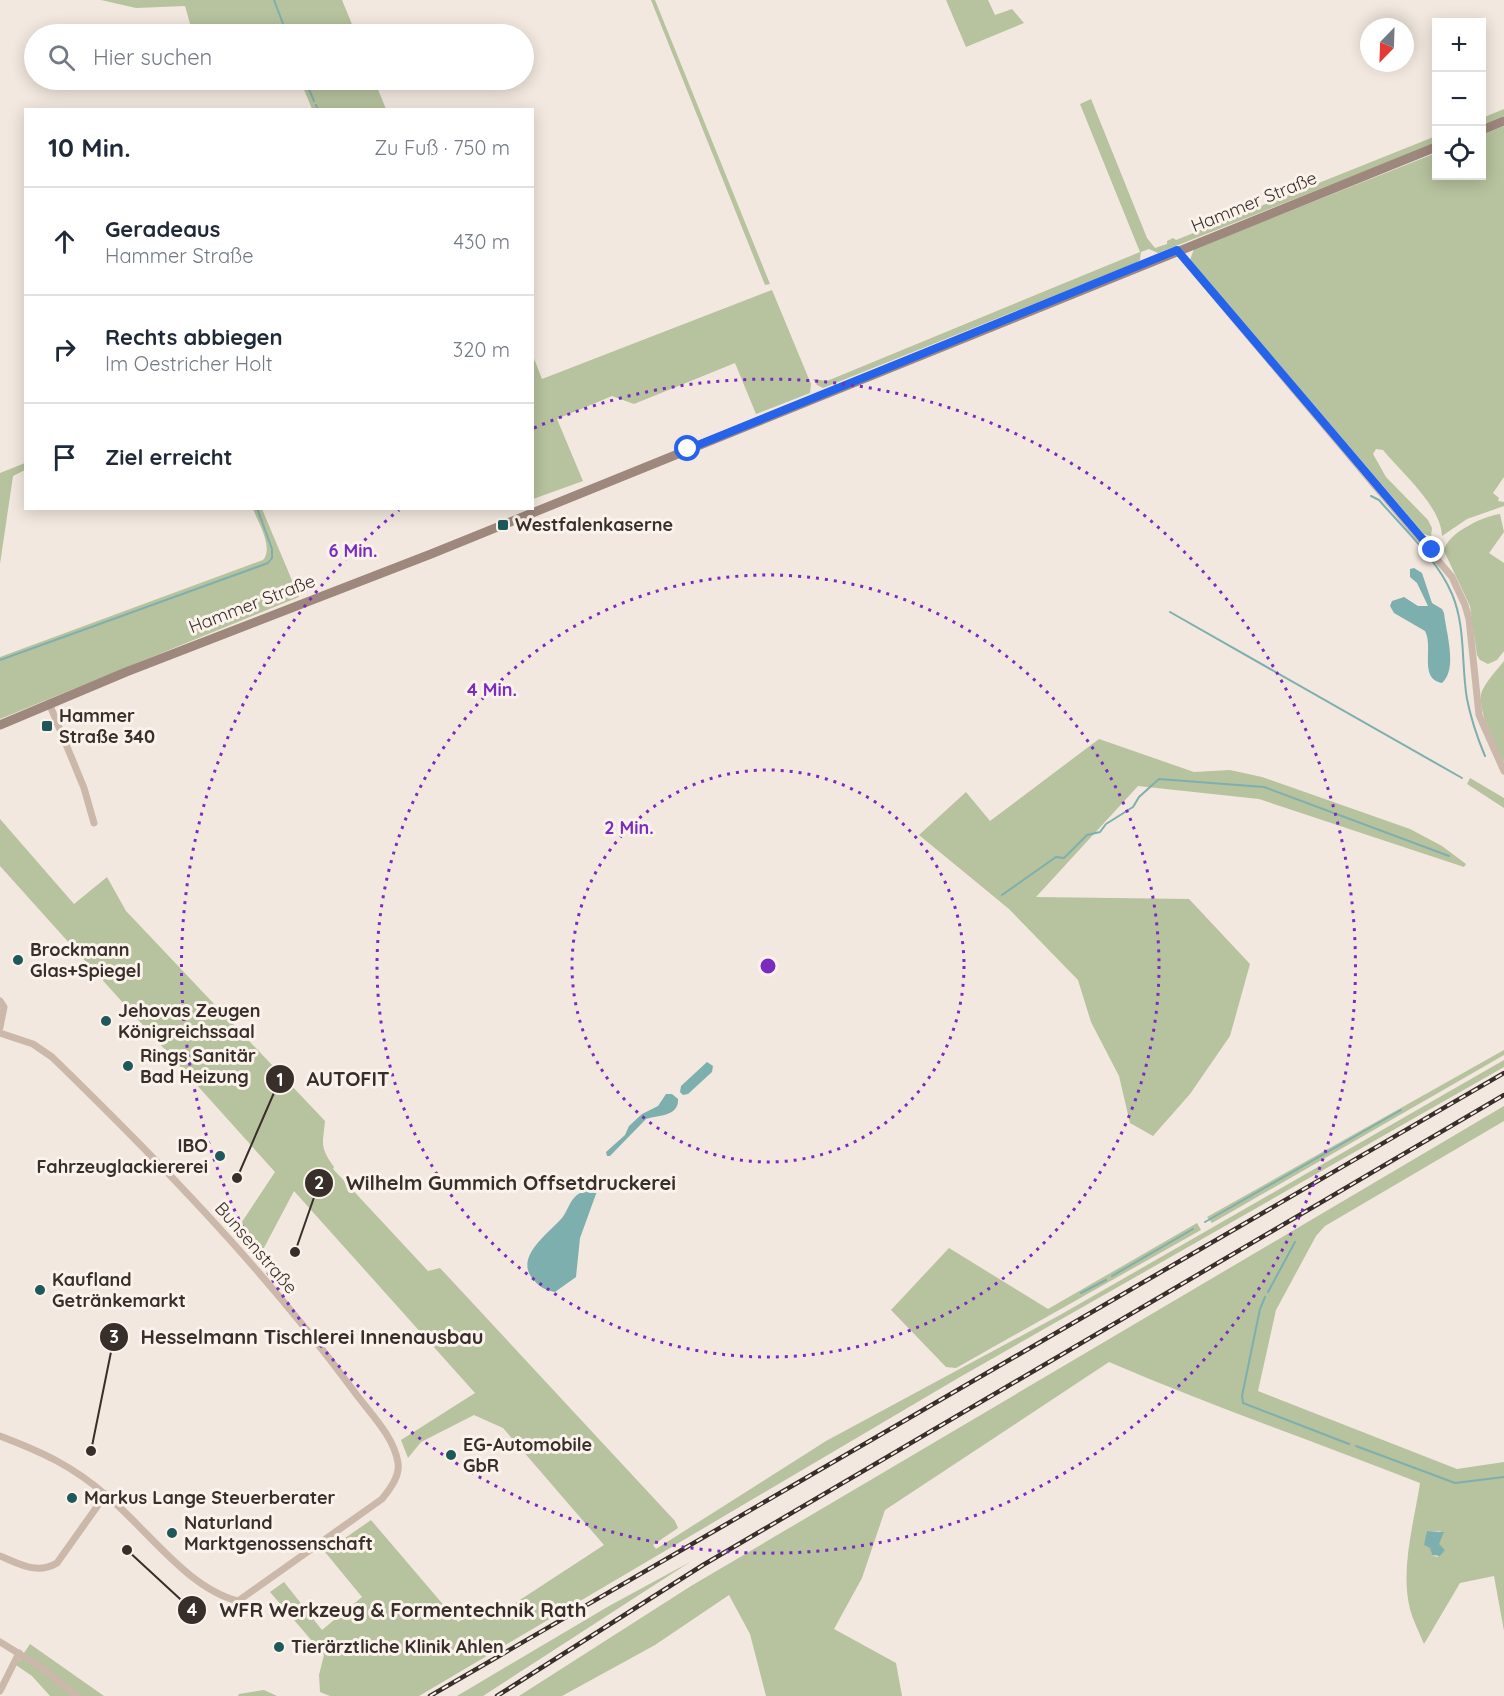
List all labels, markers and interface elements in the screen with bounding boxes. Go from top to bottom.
north arrow [1360,18,1414,72]
map controls [1432,18,1486,180]
button: + [1432,18,1486,72]
search box [24,24,534,90]
icon: search [45,41,78,74]
text: Hier suchen [93,43,212,71]
button: − [1432,72,1486,126]
button: locate [1432,126,1486,180]
text: 10 Min. [48,131,131,164]
text: Zu Fuß · 750 m [374,135,510,160]
street label: Hammer Straße [1188,166,1320,237]
text: Geradeaus [105,215,220,243]
icon: ahead [48,225,81,258]
text: 430 m [453,229,510,254]
text: Hammer Straße [105,243,253,268]
text: Rechts abbiegen [105,323,283,351]
icon: right [48,333,81,366]
text: 320 m [453,337,510,362]
text: Im Oestricher Holt [105,351,273,376]
route start [674,435,700,461]
icon: arrive [48,441,81,474]
text: Ziel erreicht [105,443,233,471]
place label: Westfalenkaserne [515,513,673,536]
marker: Westfalenkaserne [496,518,510,532]
route end [1418,536,1444,562]
text: 6 Min. [328,539,378,562]
street label: Hammer Straße [185,569,318,638]
text: 4 Min. [467,678,517,701]
place label: Hammer Straße 340 [59,704,155,748]
marker: Hammer Straße 340 [40,719,54,733]
text: 2 Min. [604,816,654,839]
place label: Brockmann Glas+Spiegel [30,938,141,982]
marker: Brockmann Glas+Spiegel [11,953,25,967]
centre of rings [758,956,778,976]
place label: Jehovas Zeugen Königreichssaal [118,999,260,1043]
marker: Jehovas Zeugen Königreichssaal [99,1014,113,1028]
place label: Rings Sanitär Bad Heizung [140,1044,256,1088]
marker: Rings Sanitär Bad Heizung [121,1059,135,1073]
callout: AUTOFIT [265,1060,402,1098]
text: AUTOFIT [306,1066,390,1091]
text: 1 [276,1068,284,1091]
place label: IBO Fahrzeuglackiererei [37,1134,208,1178]
marker: IBO Fahrzeuglackiererei [213,1149,227,1163]
callout: Wilhelm Gummich Offsetdruckerei [304,1164,688,1202]
text: Wilhelm Gummich Offsetdruckerei [346,1170,676,1195]
text: 2 [314,1171,324,1194]
street label: Bunsenstraße [210,1197,303,1298]
place label: Kaufland Getränkemarkt [52,1268,186,1312]
marker: Kaufland Getränkemarkt [33,1283,47,1297]
callout: Hesselmann Tischlerei Innenausbau [99,1318,496,1356]
text: Hesselmann Tischlerei Innenausbau [141,1324,483,1349]
text: 3 [109,1325,119,1348]
place label: EG-Automobile GbR [463,1433,592,1477]
marker: EG-Automobile GbR [444,1448,458,1462]
place label: Markus Lange Steuerberater [84,1486,336,1509]
marker: Markus Lange Steuerberater [65,1491,79,1505]
place label: Naturland Marktgenossenschaft [184,1511,373,1555]
marker: Naturland Marktgenossenschaft [165,1526,179,1540]
callout: WFR Werkzeug & Formentechnik Rath [177,1591,598,1629]
text: WFR Werkzeug & Formentechnik Rath [220,1597,586,1622]
text: 4 [187,1598,198,1621]
place label: Tierärztliche Klinik Ahlen [291,1635,504,1658]
marker: Tierärztliche Klinik Ahlen [272,1640,286,1654]

